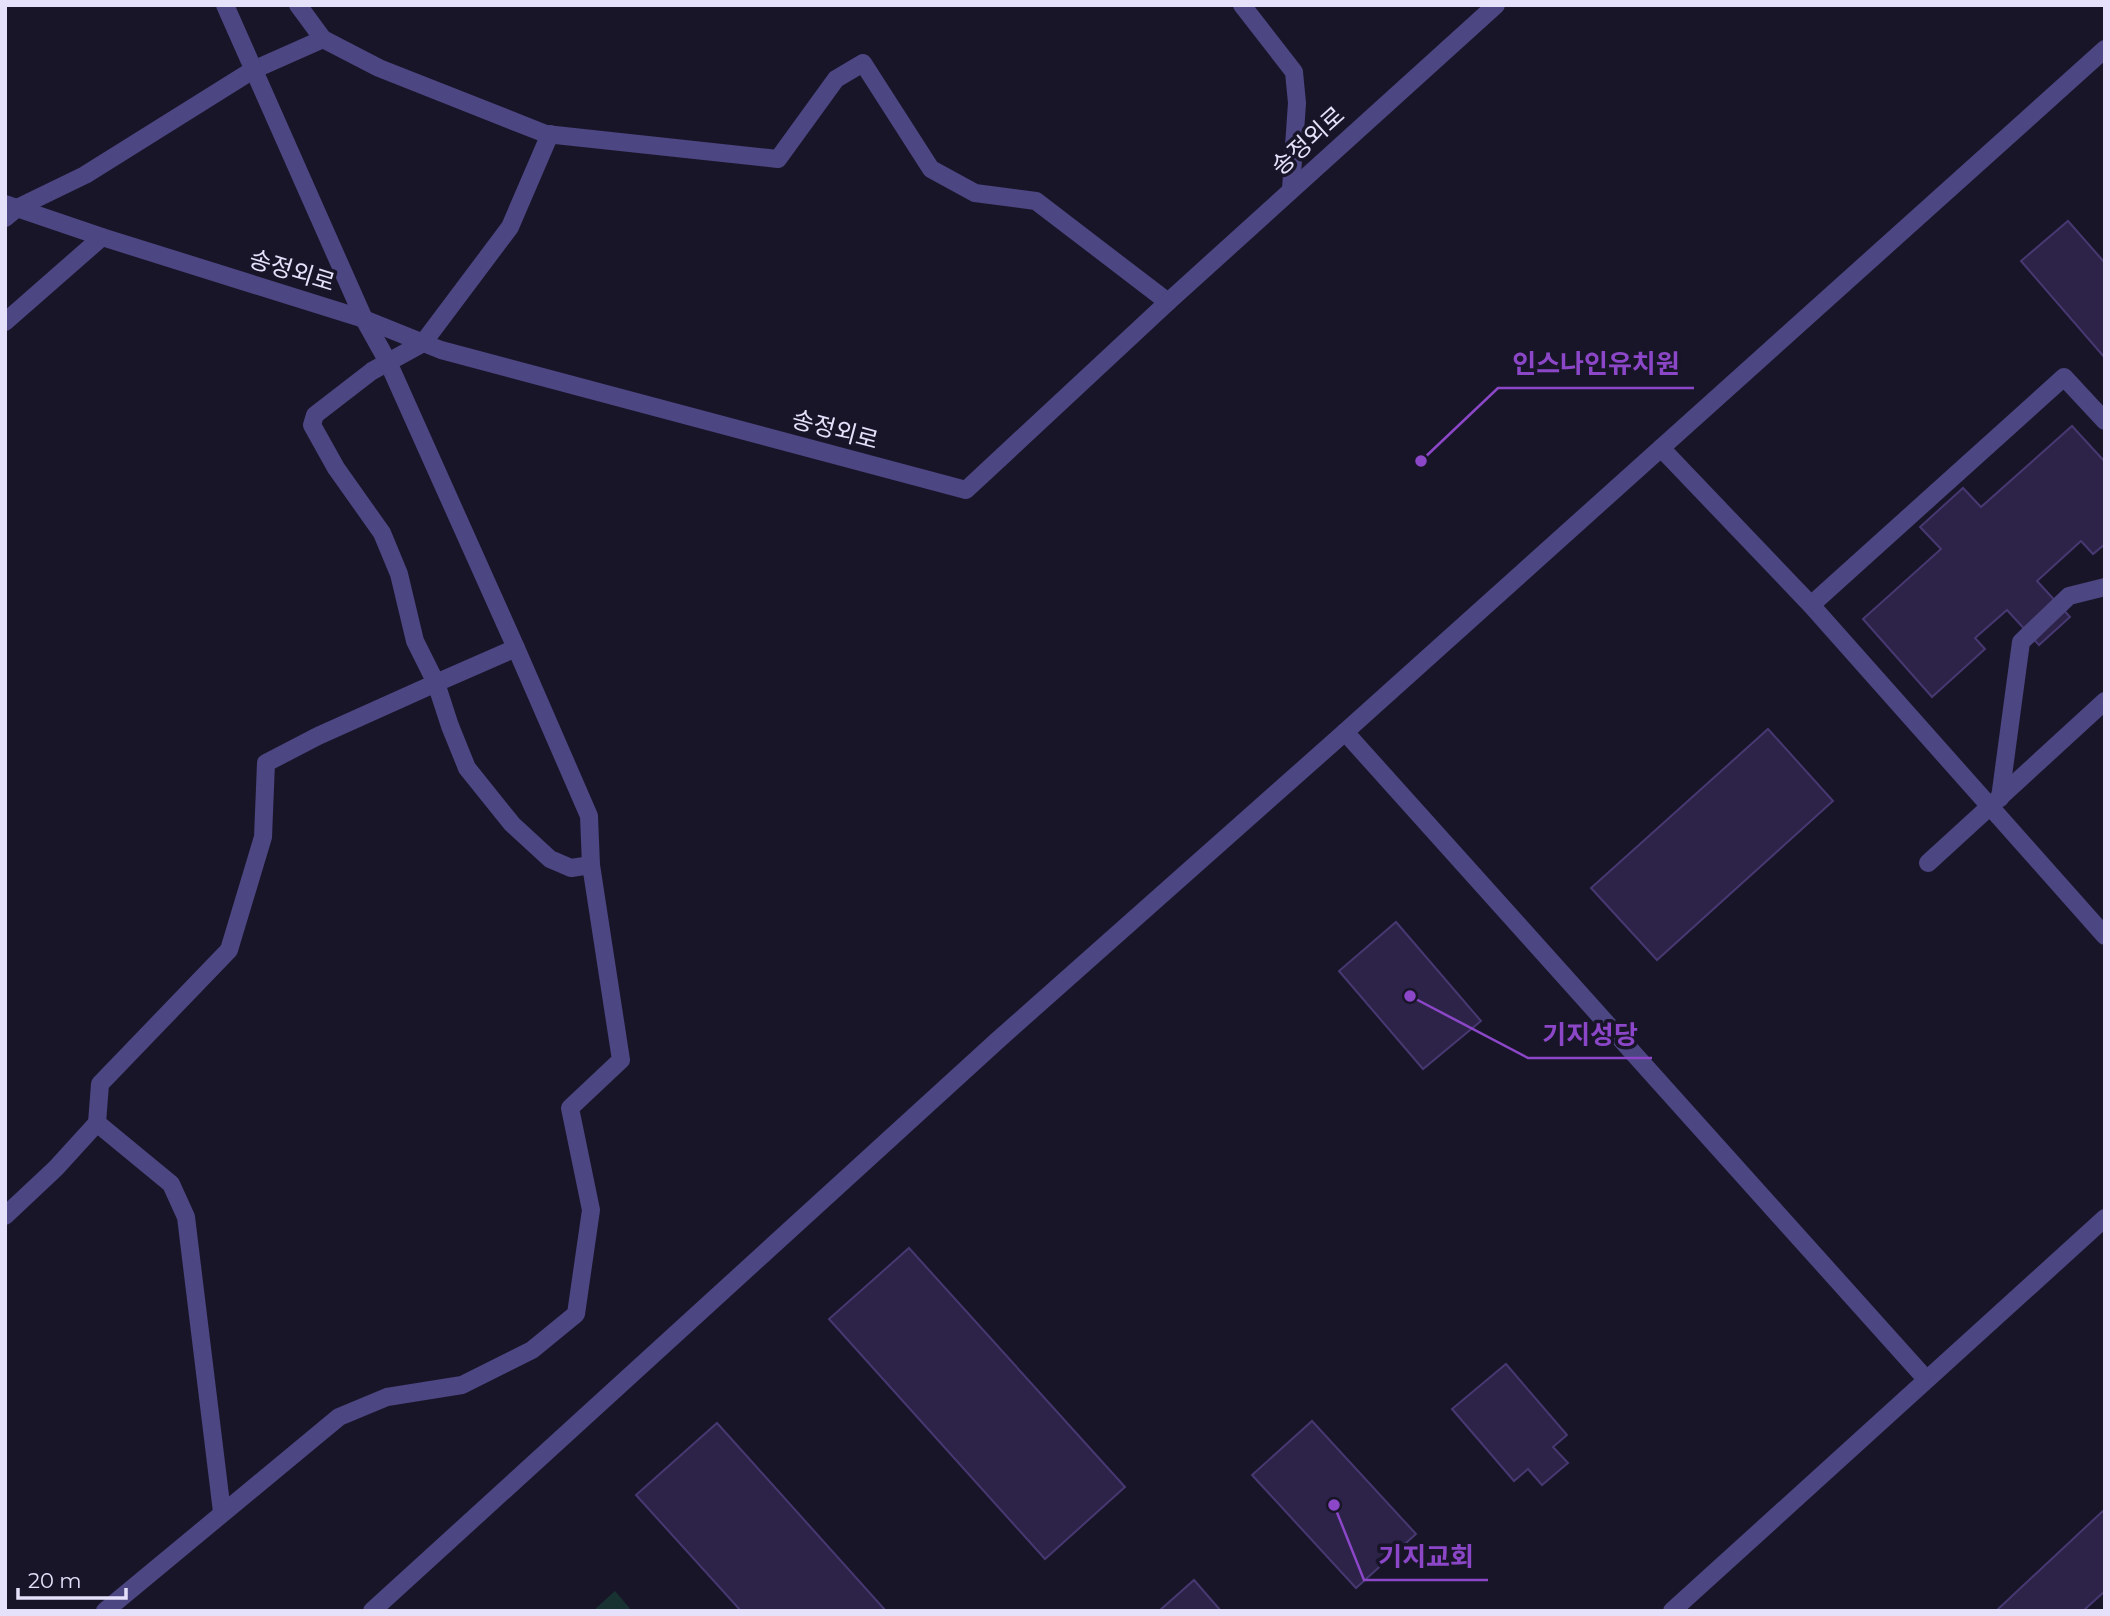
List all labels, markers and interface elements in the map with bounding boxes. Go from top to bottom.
street label: 송정외로 [1265,100,1350,181]
street label: 송정외로 [246,244,339,297]
callout: 인스나인유치원 [1498,341,1694,388]
text: 인스나인유치원 [1512,348,1680,380]
street label: 송정외로 [789,404,882,455]
callout: 기지성당 [1528,1011,1652,1058]
text: 기지성당 [1542,1019,1638,1051]
callout: 기지교회 [1364,1533,1488,1580]
text: 기지교회 [1378,1541,1474,1573]
scale bar [18,1556,126,1600]
text: 20 m [28,1568,82,1593]

